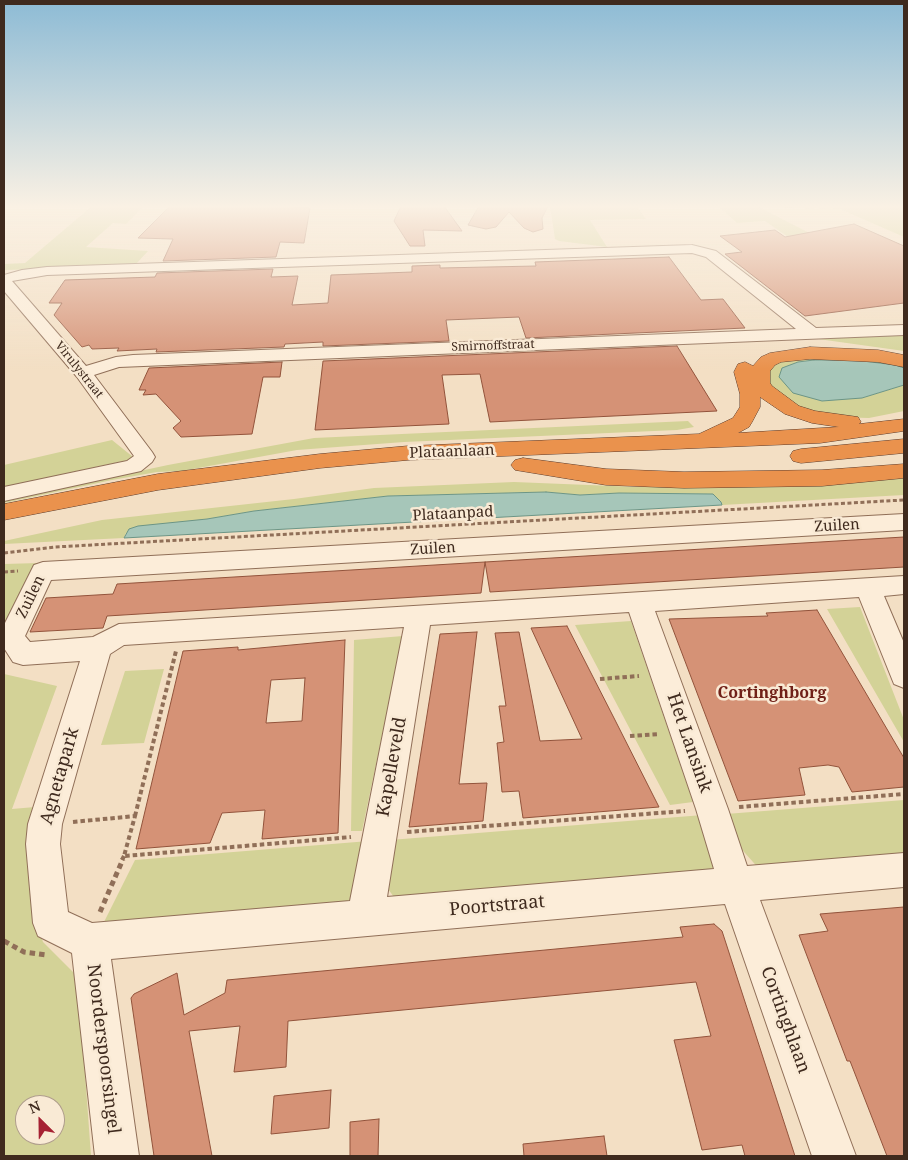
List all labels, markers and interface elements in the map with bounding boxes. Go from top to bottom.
street label: Smirnoffstraat [451,337,535,355]
street label: Virulystraat [52,339,106,401]
street label: Plataanlaan [409,442,495,462]
street label: Plataanpad [412,503,494,525]
street label: Zuilen [814,516,860,536]
street label: Zuilen [410,539,456,559]
street label: Zuilen [13,573,49,621]
district label: Cortinghborg [718,683,826,703]
street label: Het Lansink [662,690,716,796]
street label: Kapelleveld [373,715,411,819]
street label: Agnetapark [36,725,84,827]
street label: Poortstraat [448,891,546,921]
street label: Noorderspoorsingel [82,963,124,1135]
street label: Cortinghlaan [756,964,814,1076]
north arrow [15,1095,65,1145]
text: N [26,1096,43,1118]

